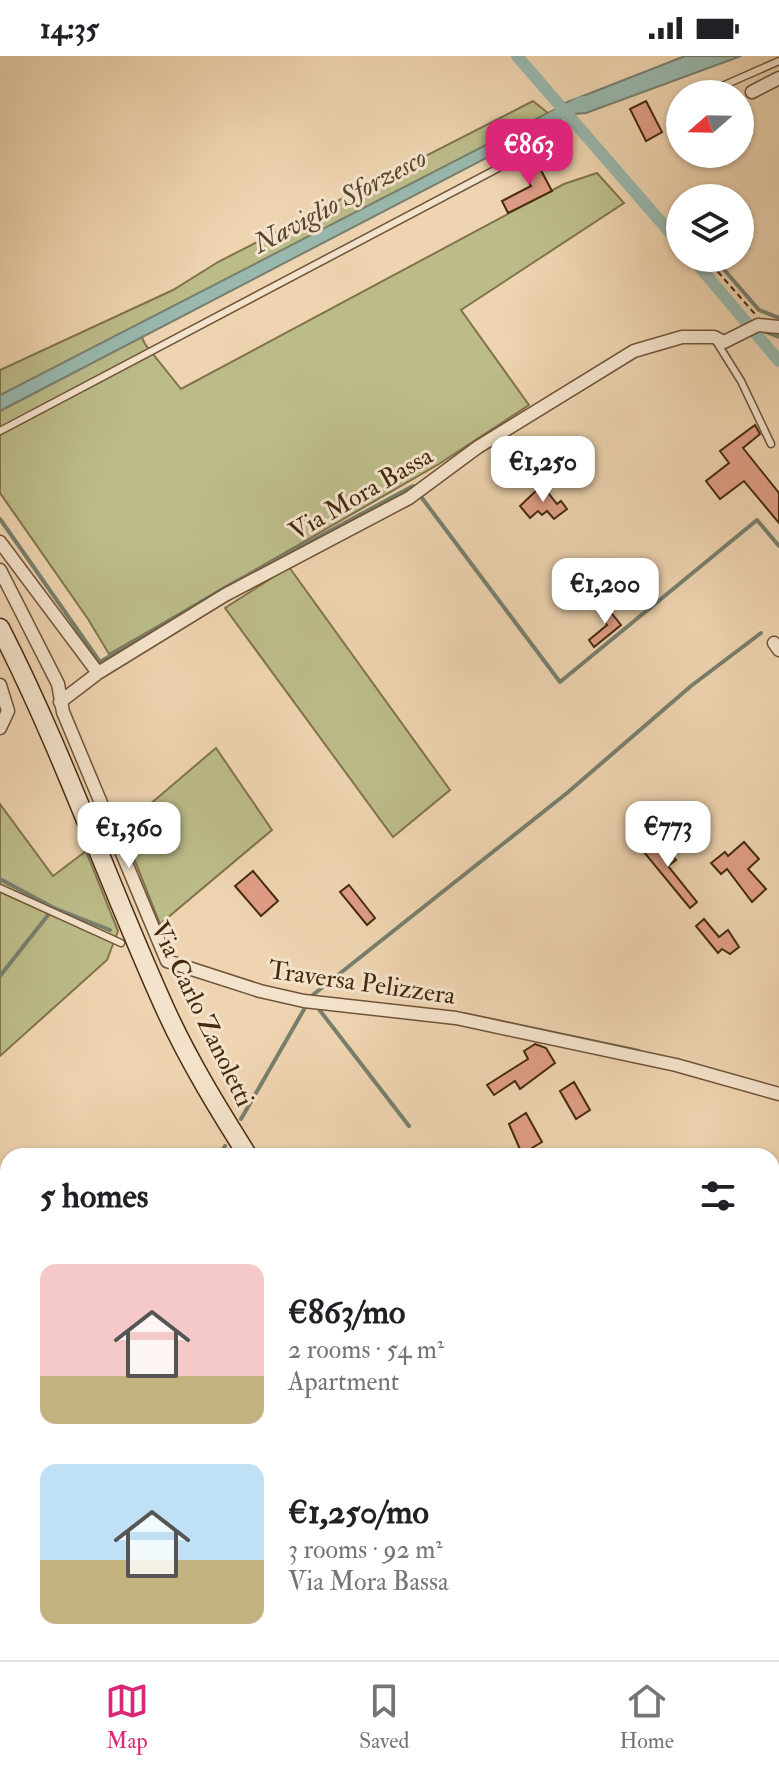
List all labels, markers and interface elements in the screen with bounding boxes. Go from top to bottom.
text: 14:35 [40,10,99,47]
north arrow [666,80,754,168]
map controls [666,80,754,272]
pin: €863 [482,119,576,187]
text: €863 [504,129,554,161]
water label: Naviglio Sforzesco [245,141,433,262]
button: layers [666,184,754,272]
pin: €1,250 [478,436,608,504]
street label: Via Mora Bassa [283,440,439,548]
text: €1,250 [509,446,577,478]
pin: €1,200 [540,558,670,626]
text: €1,200 [570,568,640,600]
pin: €773 [621,801,715,869]
pin: €1,360 [64,802,194,870]
text: €773 [643,811,693,843]
text: €1,360 [95,812,163,844]
street label: Via Carlo Zanoletti [143,916,261,1112]
street label: Traversa Pelizzera [266,954,458,1012]
icon: filters [696,1174,740,1218]
text: 5 homes [40,1175,148,1218]
text: €863/mo [288,1291,406,1334]
icon: home [104,1296,200,1392]
text: 2 rooms · 54 m² [288,1334,444,1366]
text: Apartment [288,1366,399,1398]
text: €1,250/mo [288,1491,429,1534]
icon: home [104,1496,200,1592]
text: 3 rooms · 92 m² [288,1534,443,1566]
text: Via Mora Bassa [288,1566,449,1598]
tab: Map [105,1679,149,1755]
tab: Saved [359,1679,409,1755]
tab: Home [619,1679,674,1755]

